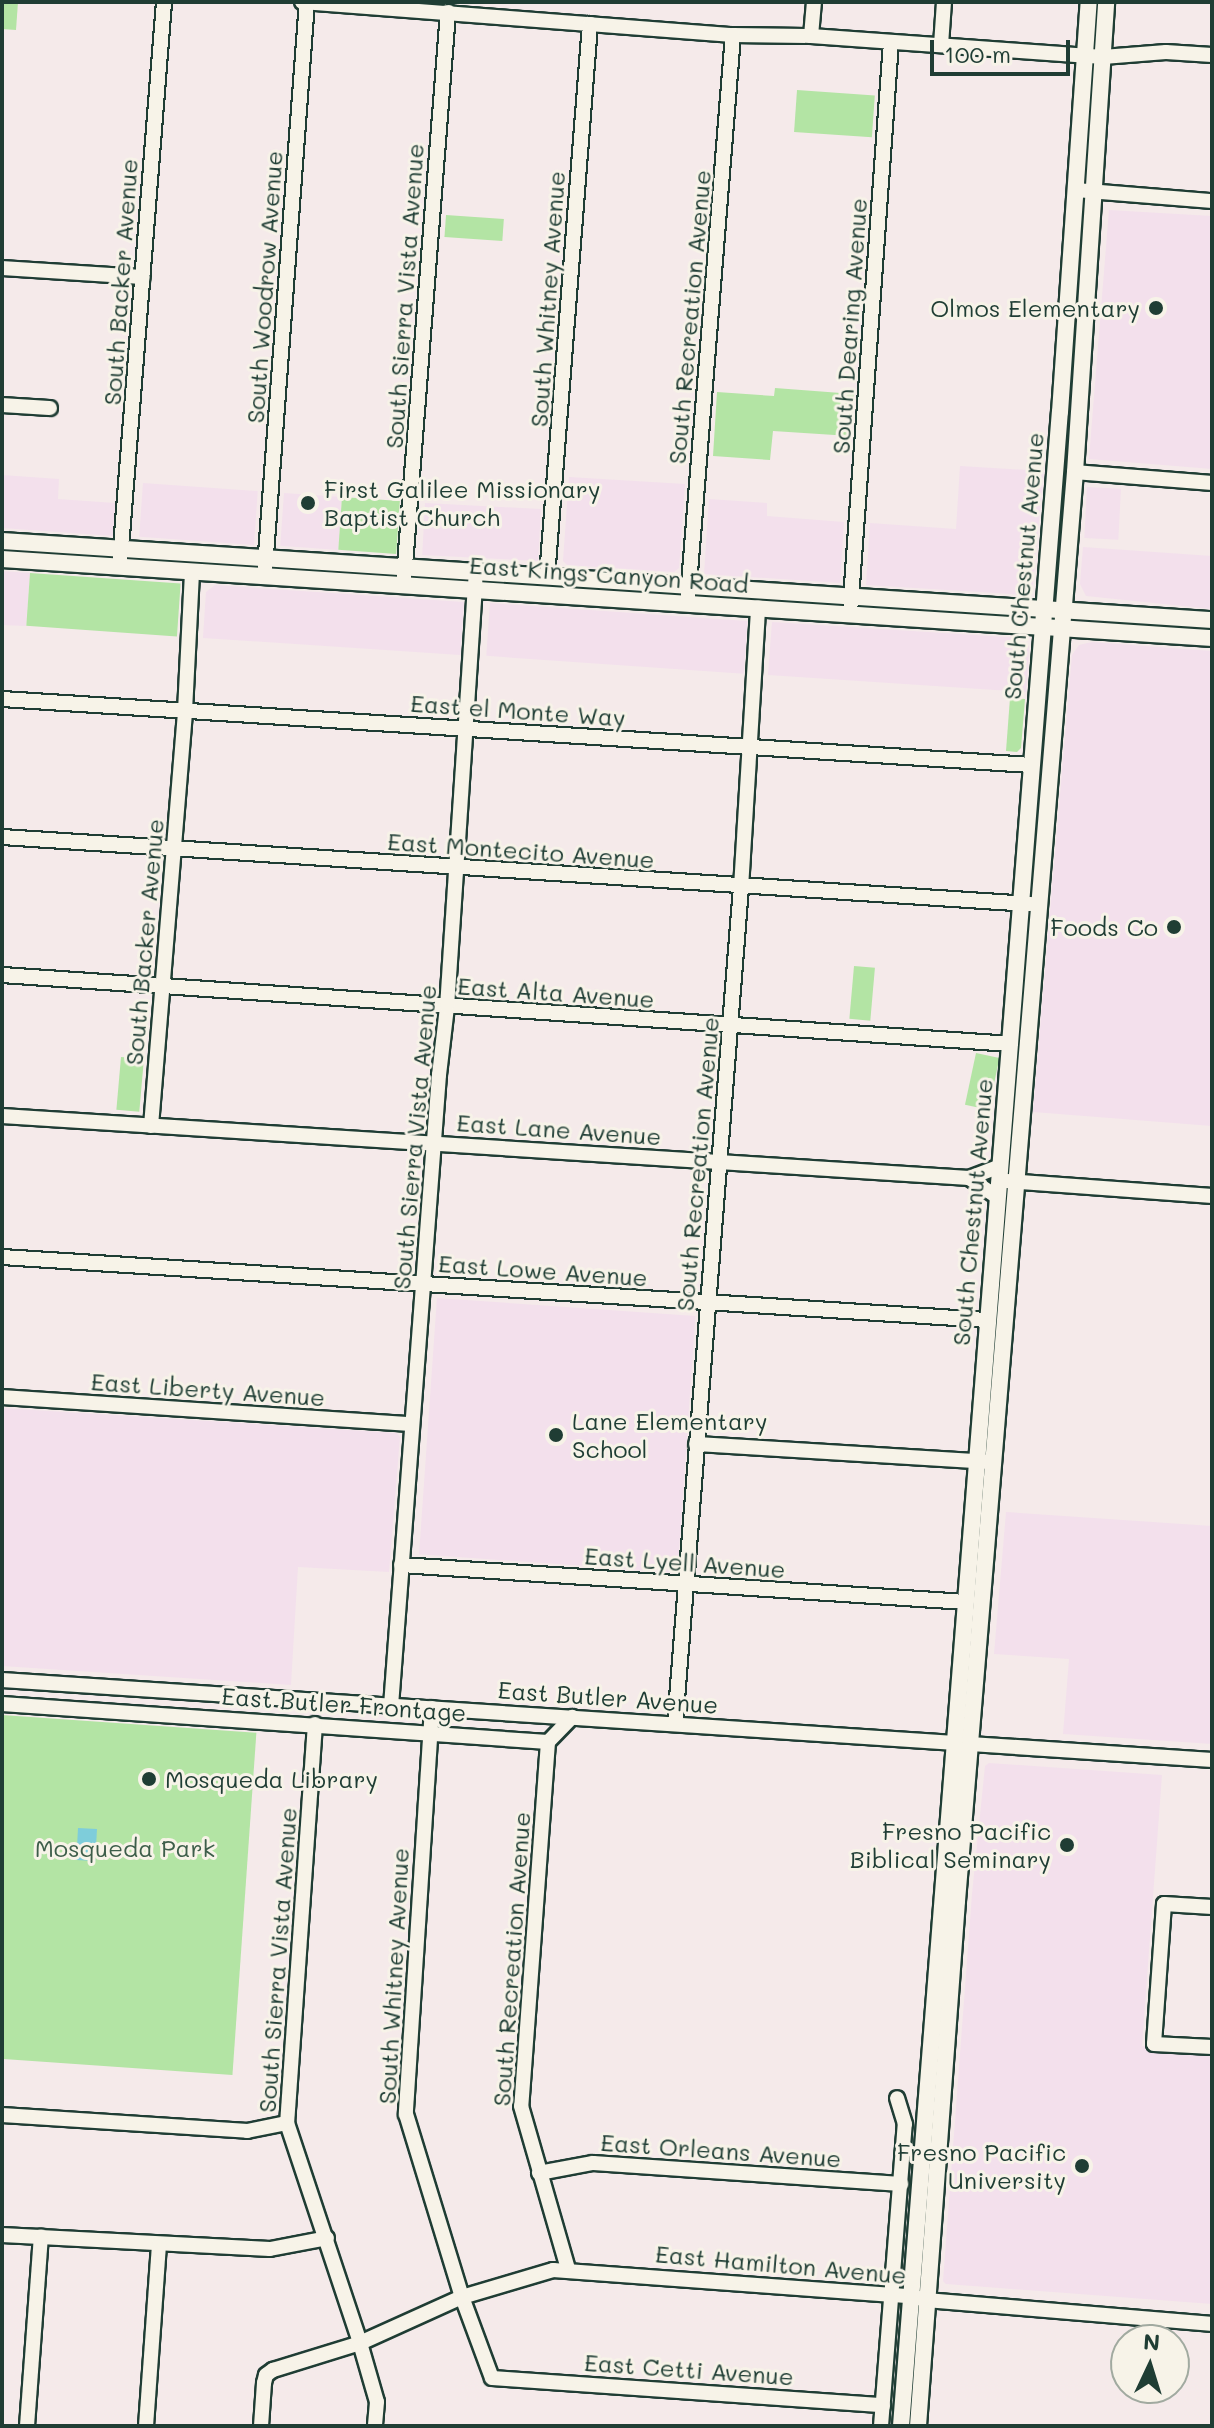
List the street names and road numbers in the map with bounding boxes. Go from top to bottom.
street label: South Sierra Vista Avenue [379,142,429,450]
street label: South Woodrow Avenue [240,150,288,424]
street label: South Backer Avenue [97,158,143,406]
street label: South Recreation Avenue [662,169,716,465]
street label: South Whitney Avenue [524,170,570,428]
street label: South Dearing Avenue [826,197,872,455]
street label: South Chestnut Avenue [997,431,1049,701]
street label: East Kings Canyon Road [468,550,750,598]
street label: East el Monte Way [410,688,626,732]
street label: South Backer Avenue [119,818,169,1066]
street label: East Montecito Avenue [386,826,656,874]
street label: East Alta Avenue [457,971,655,1013]
street label: South Sierra Vista Avenue [386,983,442,1291]
street label: South Recreation Avenue [670,1016,724,1312]
street label: South Chestnut Avenue [946,1077,998,1347]
street label: East Lane Avenue [456,1107,662,1151]
street label: East Lowe Avenue [437,1248,649,1292]
street label: East Liberty Avenue [90,1366,326,1412]
street label: East Lyell Avenue [584,1541,786,1583]
street label: East Butler Avenue [497,1675,719,1719]
street label: East Butler Frontage [221,1681,467,1727]
street label: South Sierra Vista Avenue [252,1806,302,2114]
street label: South Recreation Avenue [486,1811,536,2107]
street label: South Whitney Avenue [372,1847,414,2105]
street label: East Orleans Avenue [600,2127,842,2173]
street label: East Hamilton Avenue [654,2239,908,2289]
street label: East Cetti Avenue [583,2347,795,2391]

